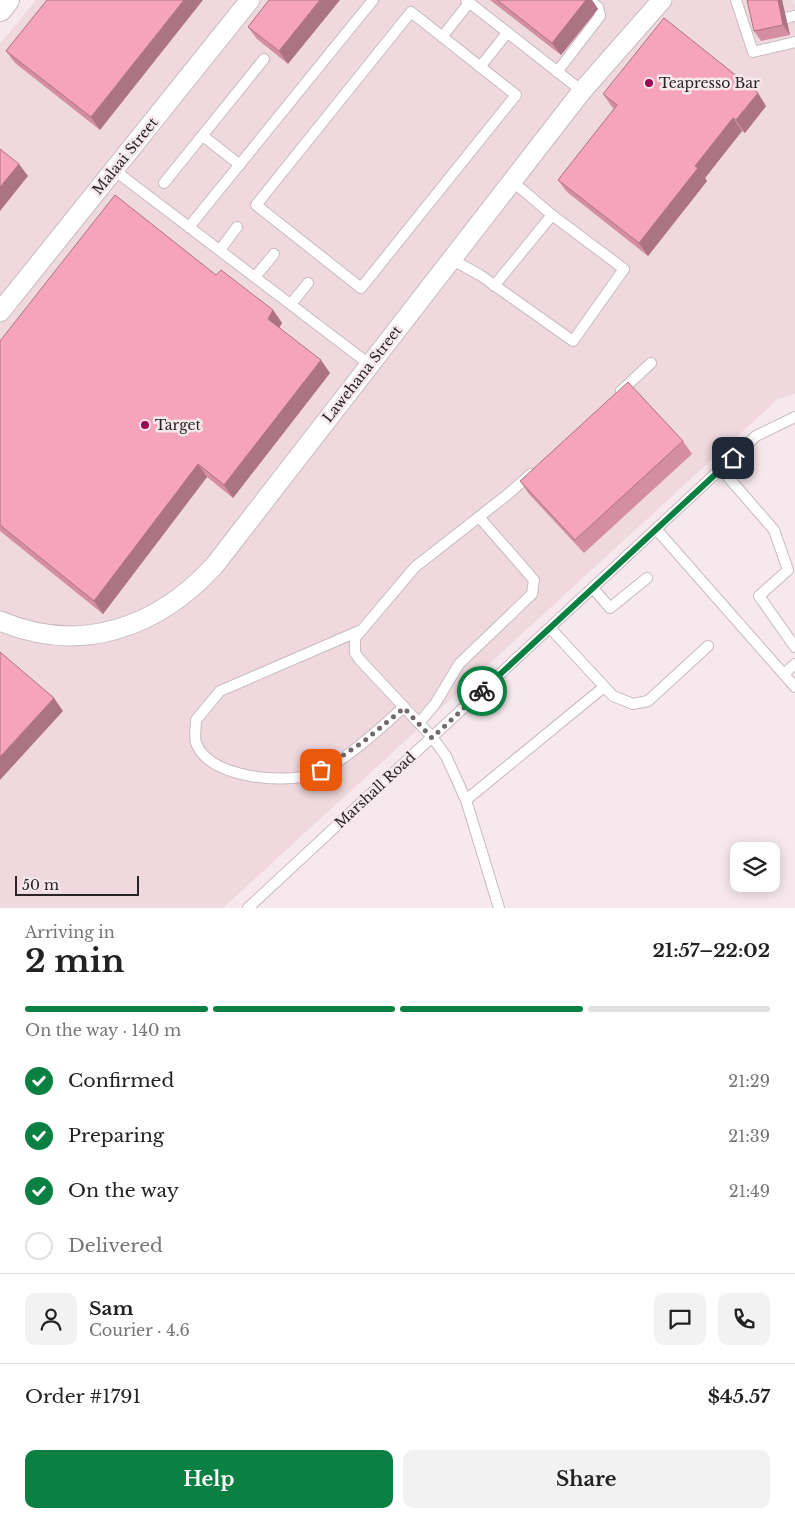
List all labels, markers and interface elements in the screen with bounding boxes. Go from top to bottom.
place label: Teapresso Bar [659,74,760,92]
marker: Teapresso Bar [643,77,655,89]
street label: Malaai Street [88,113,162,198]
street label: Lawehana Street [319,321,406,426]
place label: Target [155,416,202,434]
marker: Target [139,419,151,431]
pin [712,437,754,479]
icon: home [719,444,747,472]
courier [457,666,507,716]
icon: bike [468,677,496,705]
street label: Marshall Road [331,748,419,832]
pin [300,749,342,791]
icon: bag [307,756,335,784]
map controls [730,842,780,892]
button: layers [730,842,780,892]
scale bar [15,873,139,896]
text: 50 m [22,876,59,894]
text: Arriving in [25,922,115,942]
text: 21:57–22:02 [653,939,770,962]
text: 2 min [25,941,125,981]
text: On the way · 140 m [25,1020,181,1040]
icon: check [25,1067,53,1095]
text: Confirmed [68,1069,174,1092]
text: 21:29 [728,1071,770,1091]
icon: check [25,1122,53,1150]
text: Preparing [68,1124,164,1147]
text: 21:39 [728,1126,770,1146]
icon: check [25,1177,53,1205]
text: On the way [68,1179,179,1202]
text: 21:49 [729,1181,770,1201]
text: Delivered [68,1234,163,1257]
button: person [25,1293,77,1345]
button: chat [654,1293,706,1345]
button: phone [718,1293,770,1345]
text: Sam [89,1297,134,1320]
text: Courier · 4.6 [89,1320,190,1340]
text: Order #1791 [25,1385,141,1408]
text: $45.57 [708,1385,770,1408]
button: Help [25,1450,393,1508]
button: Share [403,1450,770,1508]

